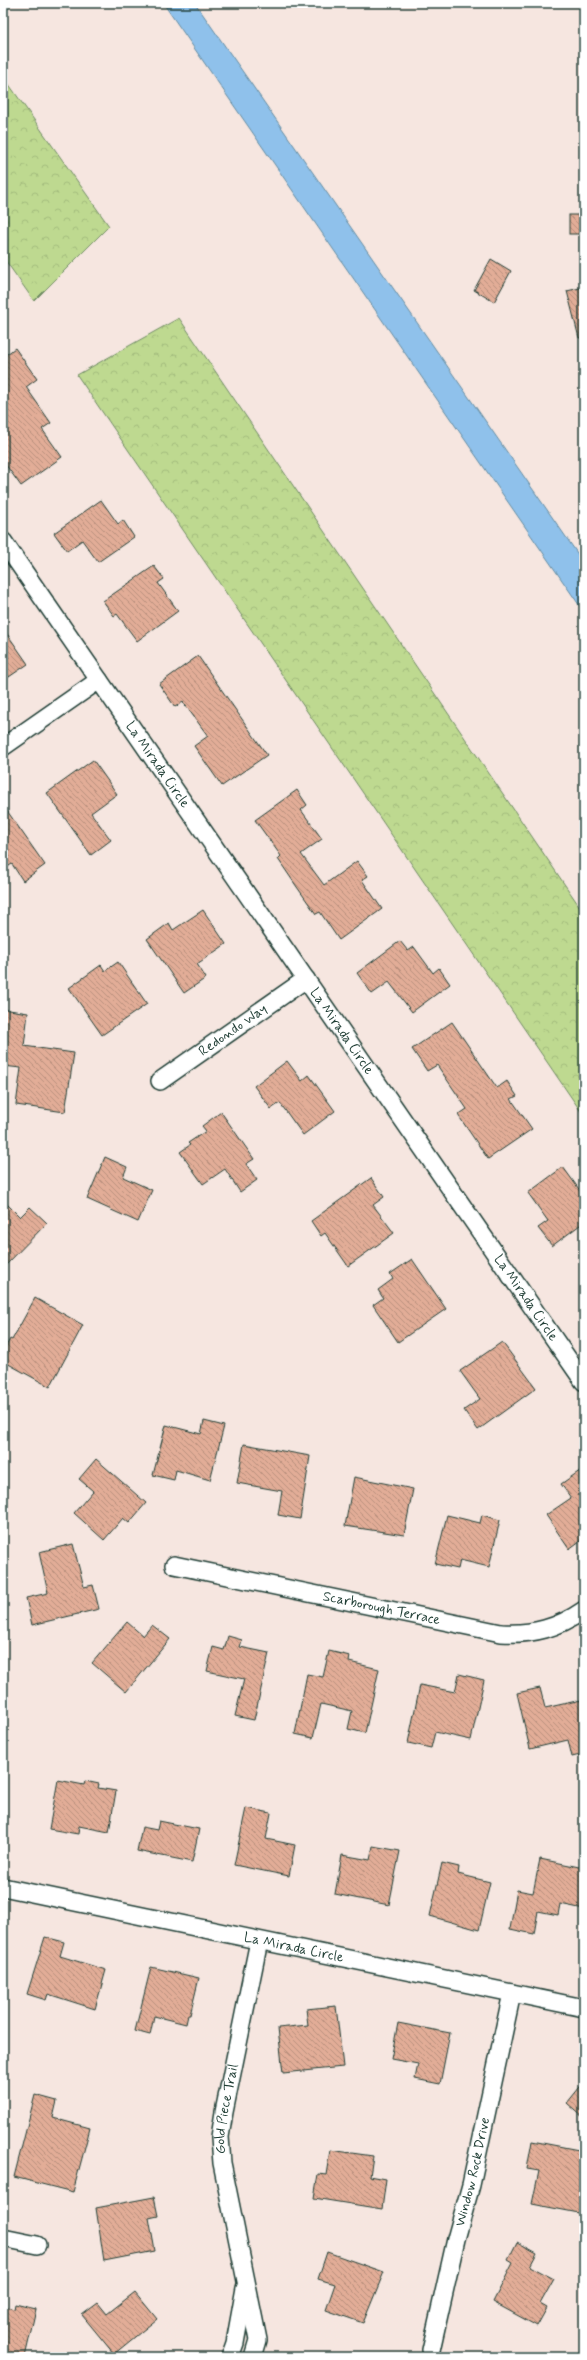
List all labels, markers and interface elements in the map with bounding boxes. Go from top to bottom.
street label: La Mirada Circle [121,718,194,812]
street label: La Mirada Circle [306,984,378,1079]
street label: Redondo Way [195,1000,271,1060]
street label: La Mirada Circle [490,1251,562,1345]
street label: Scarborough Terrace [321,1587,442,1629]
street label: La Mirada Circle [242,1928,346,1967]
street label: Gold Piece Trail [211,2062,243,2155]
street label: Window Rock Drive [451,2116,494,2228]

